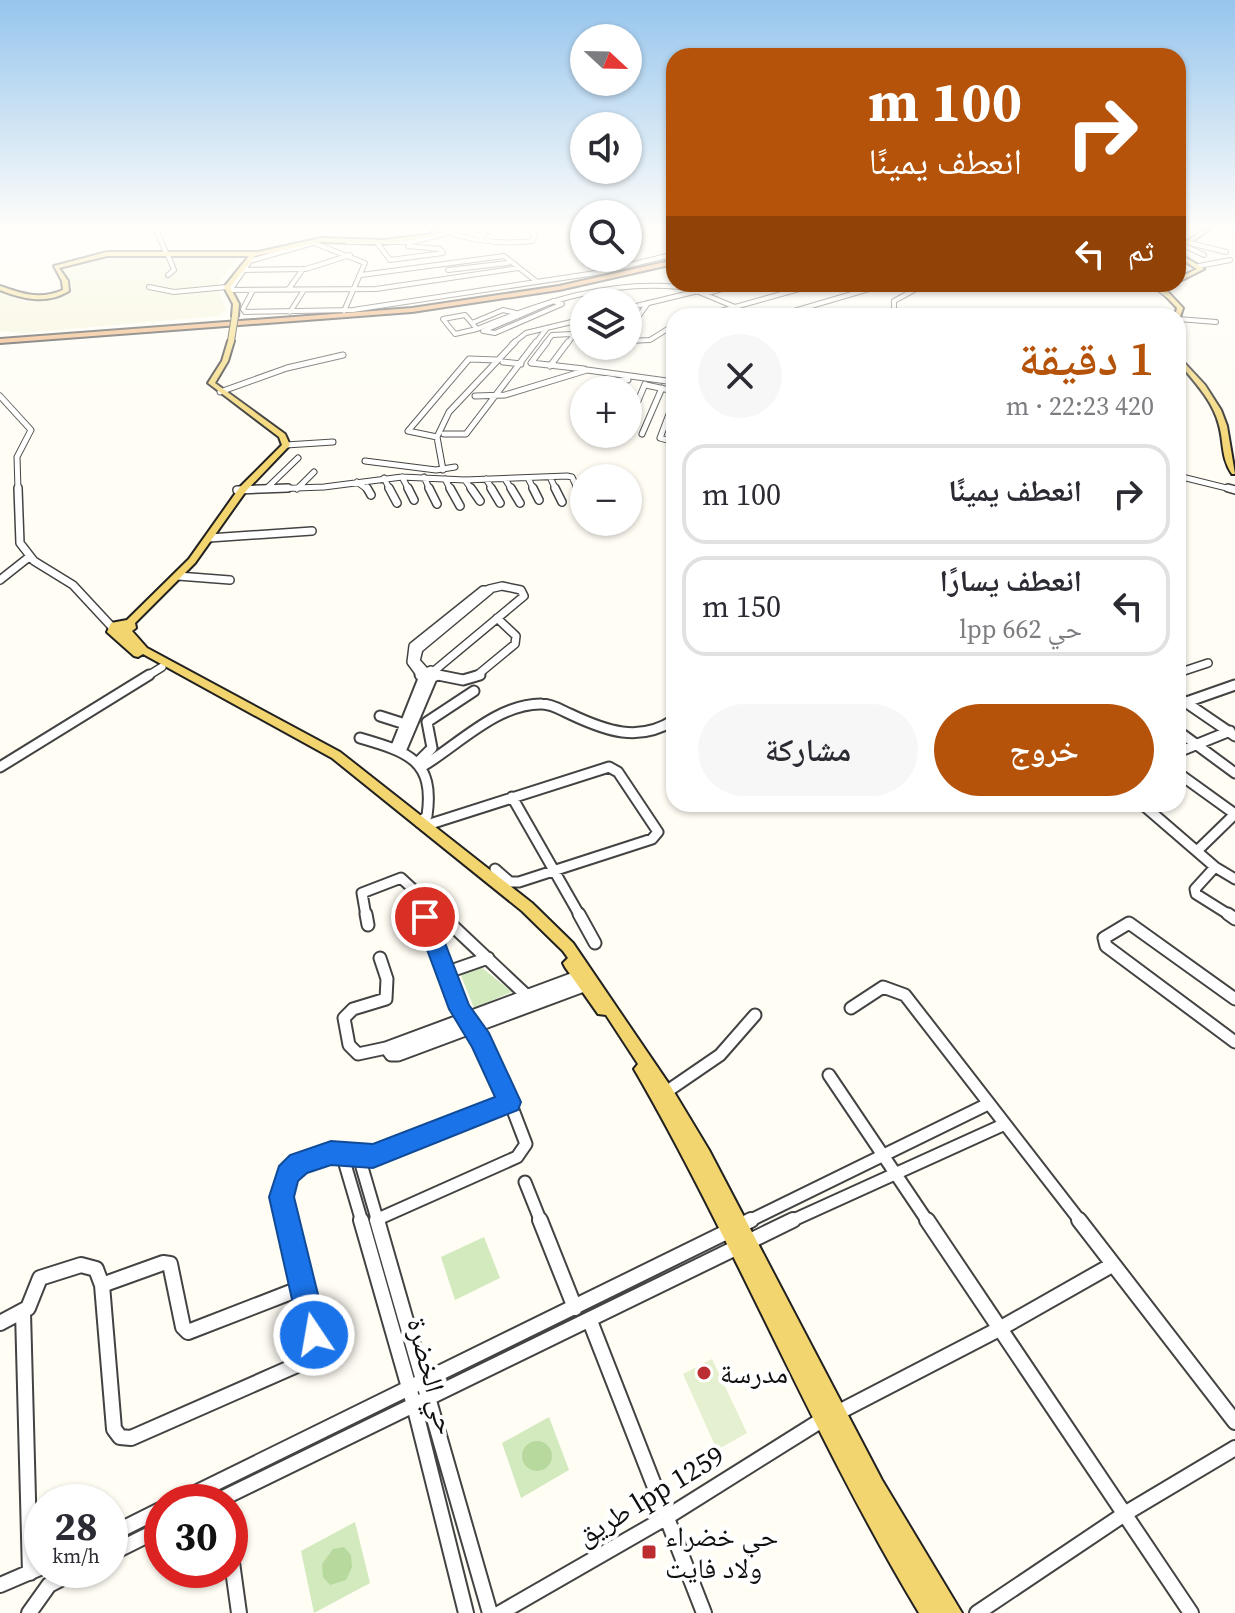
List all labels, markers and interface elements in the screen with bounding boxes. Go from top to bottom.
north arrow [570,24,642,96]
map controls [570,24,642,536]
text: 100 m [868,63,1022,140]
icon: right [1050,80,1154,184]
button: sound [570,112,642,184]
text: انعطف يمينًا [868,137,1022,186]
button: search [570,200,642,272]
text: ثم [1128,230,1154,271]
icon: left [1068,232,1112,276]
button: layers [570,288,642,360]
text: 1 دقيقة [1019,325,1154,391]
button: close [698,334,782,418]
button: + [570,376,642,448]
text: 420 m · 22:23 [1006,388,1154,424]
button: − [570,464,642,536]
text: انعطف يمينًا [948,470,1082,511]
icon: right [1106,472,1150,516]
text: 100 m [702,474,781,515]
text: انعطف يسارًا [940,560,1082,601]
icon: left [1106,584,1150,628]
text: 150 m [702,586,781,627]
text: حي lpp 662 [959,611,1082,647]
button: مشاركة [698,704,918,796]
button: خروج [934,704,1154,796]
pin [391,883,459,951]
icon: arrive [403,895,447,939]
position arrow [272,1293,356,1377]
street label: حي الخضرة [394,1313,466,1440]
place label: مدرسة [720,1354,788,1392]
marker: مدرسة [695,1364,713,1382]
street label: طريق lpp 1259 [569,1436,731,1554]
speed limit sign: 30 [144,1484,248,1588]
text: 28 [54,1499,98,1553]
place label: حي خضراء ولاد فايت [665,1517,778,1587]
text: km/h [52,1542,100,1570]
marker: حي خضراء ولاد فايت [640,1543,658,1561]

